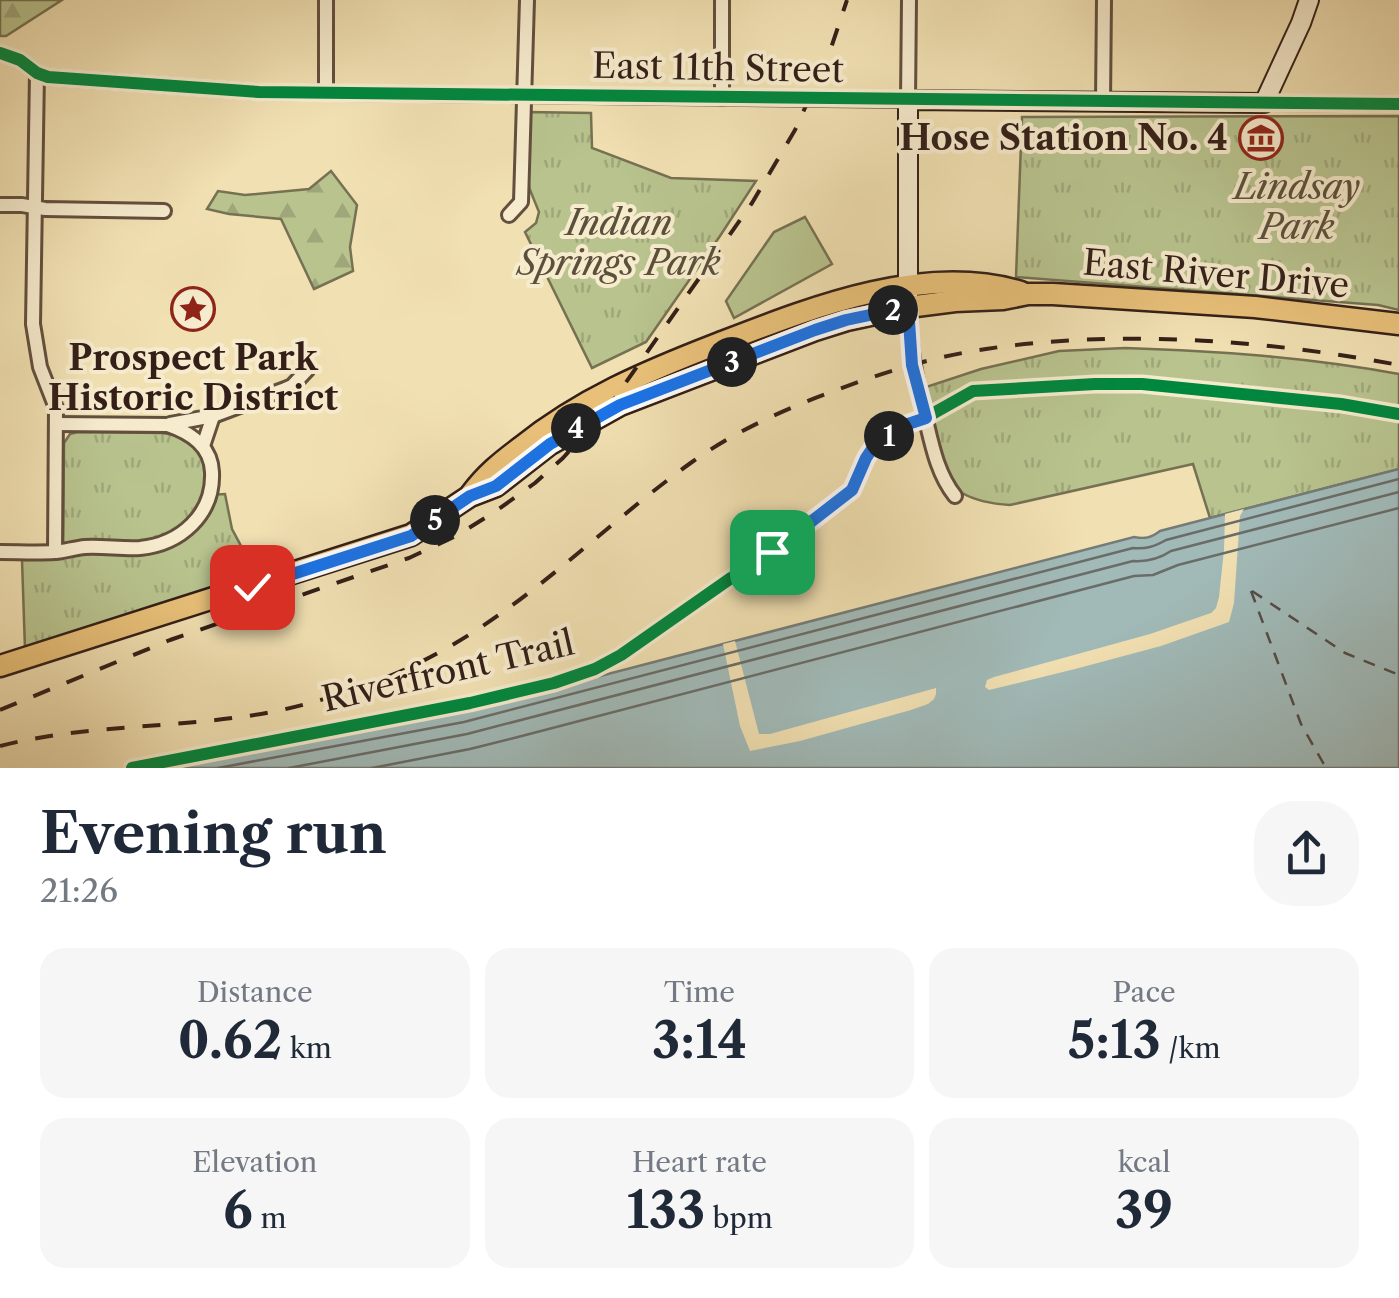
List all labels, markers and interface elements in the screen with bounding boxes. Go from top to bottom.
street label: East 11th Street [592,44,845,91]
museum icon: Hose Station No. 4 [1238,115,1284,161]
place label: Hose Station No. 4 [899,116,1228,159]
park label: Lindsay Park [1231,165,1360,248]
park label: Indian Springs Park [515,201,721,284]
street label: East River Drive [1081,240,1351,307]
pin: 2 [868,285,918,335]
place icon: Prospect Park Historic District [170,286,216,332]
text: 2 [885,293,901,327]
place label: Prospect Park Historic District [48,336,338,419]
pin: 3 [707,337,757,387]
text: 3 [724,345,740,379]
pin: 4 [551,403,601,453]
text: 4 [568,411,584,445]
pin: 1 [864,411,914,461]
text: 1 [883,419,895,453]
pin: 5 [410,495,460,545]
text: 5 [427,503,443,537]
pin [730,510,815,595]
icon: arrive [745,525,800,580]
pin [210,545,295,630]
icon: check [225,560,280,615]
street label: Riverfront Trail [318,621,578,720]
text: Evening run [40,800,387,867]
button: share [1254,801,1359,906]
text: 21:26 [40,871,118,910]
text: Distance [197,975,313,1009]
text: Time [664,975,735,1009]
text: Pace [1113,975,1176,1009]
text: 0.62 [178,1009,282,1071]
text: 3:14 [652,1009,747,1071]
text: 5:13 [1068,1009,1161,1071]
text: km [282,1031,332,1065]
text: /km [1161,1031,1221,1065]
text: Elevation [192,1145,317,1179]
text: Heart rate [632,1145,767,1179]
text: kcal [1118,1145,1171,1179]
text: 6 [223,1179,253,1241]
text: 133 [626,1179,705,1241]
text: 39 [1115,1179,1173,1241]
text: m [253,1201,287,1235]
text: bpm [705,1201,773,1235]

